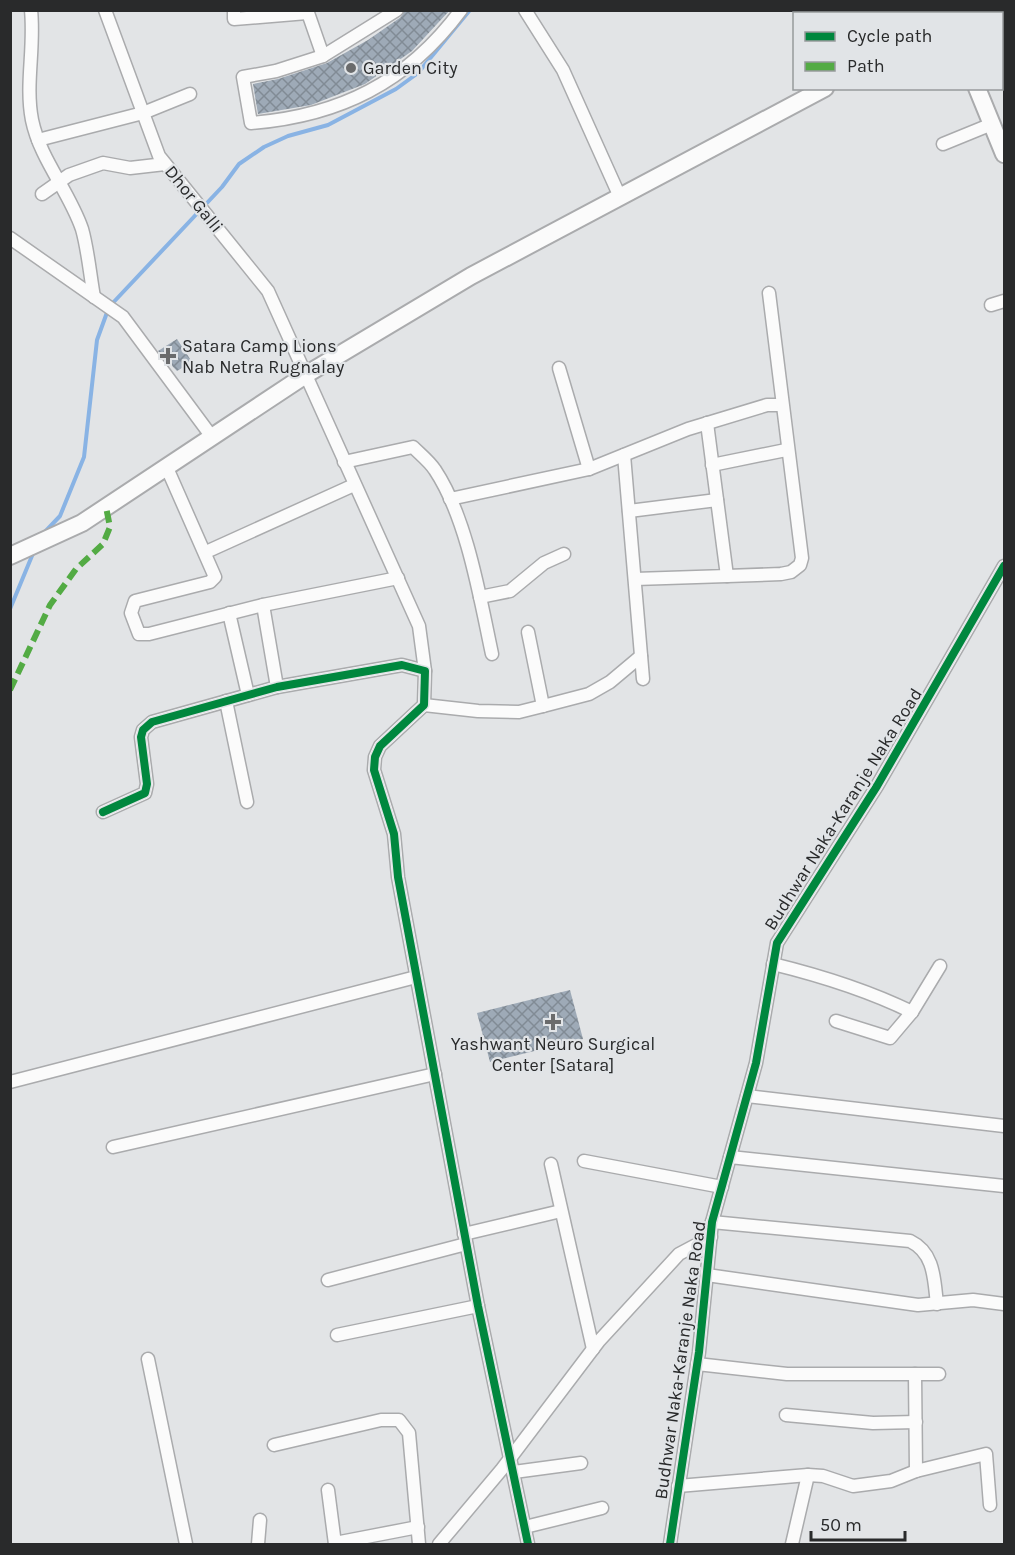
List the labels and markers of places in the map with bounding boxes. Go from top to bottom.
place label: Garden City [363,57,458,79]
marker: Garden City [344,61,358,75]
place label: Satara Camp Lions Nab Netra Rugnalay [182,335,345,378]
marker: Satara Camp Lions Nab Netra Rugnalay [159,347,177,365]
marker: Yashwant Neuro Surgical Center [Satara] [544,1013,562,1031]
place label: Yashwant Neuro Surgical Center [Satara] [451,1033,655,1076]

